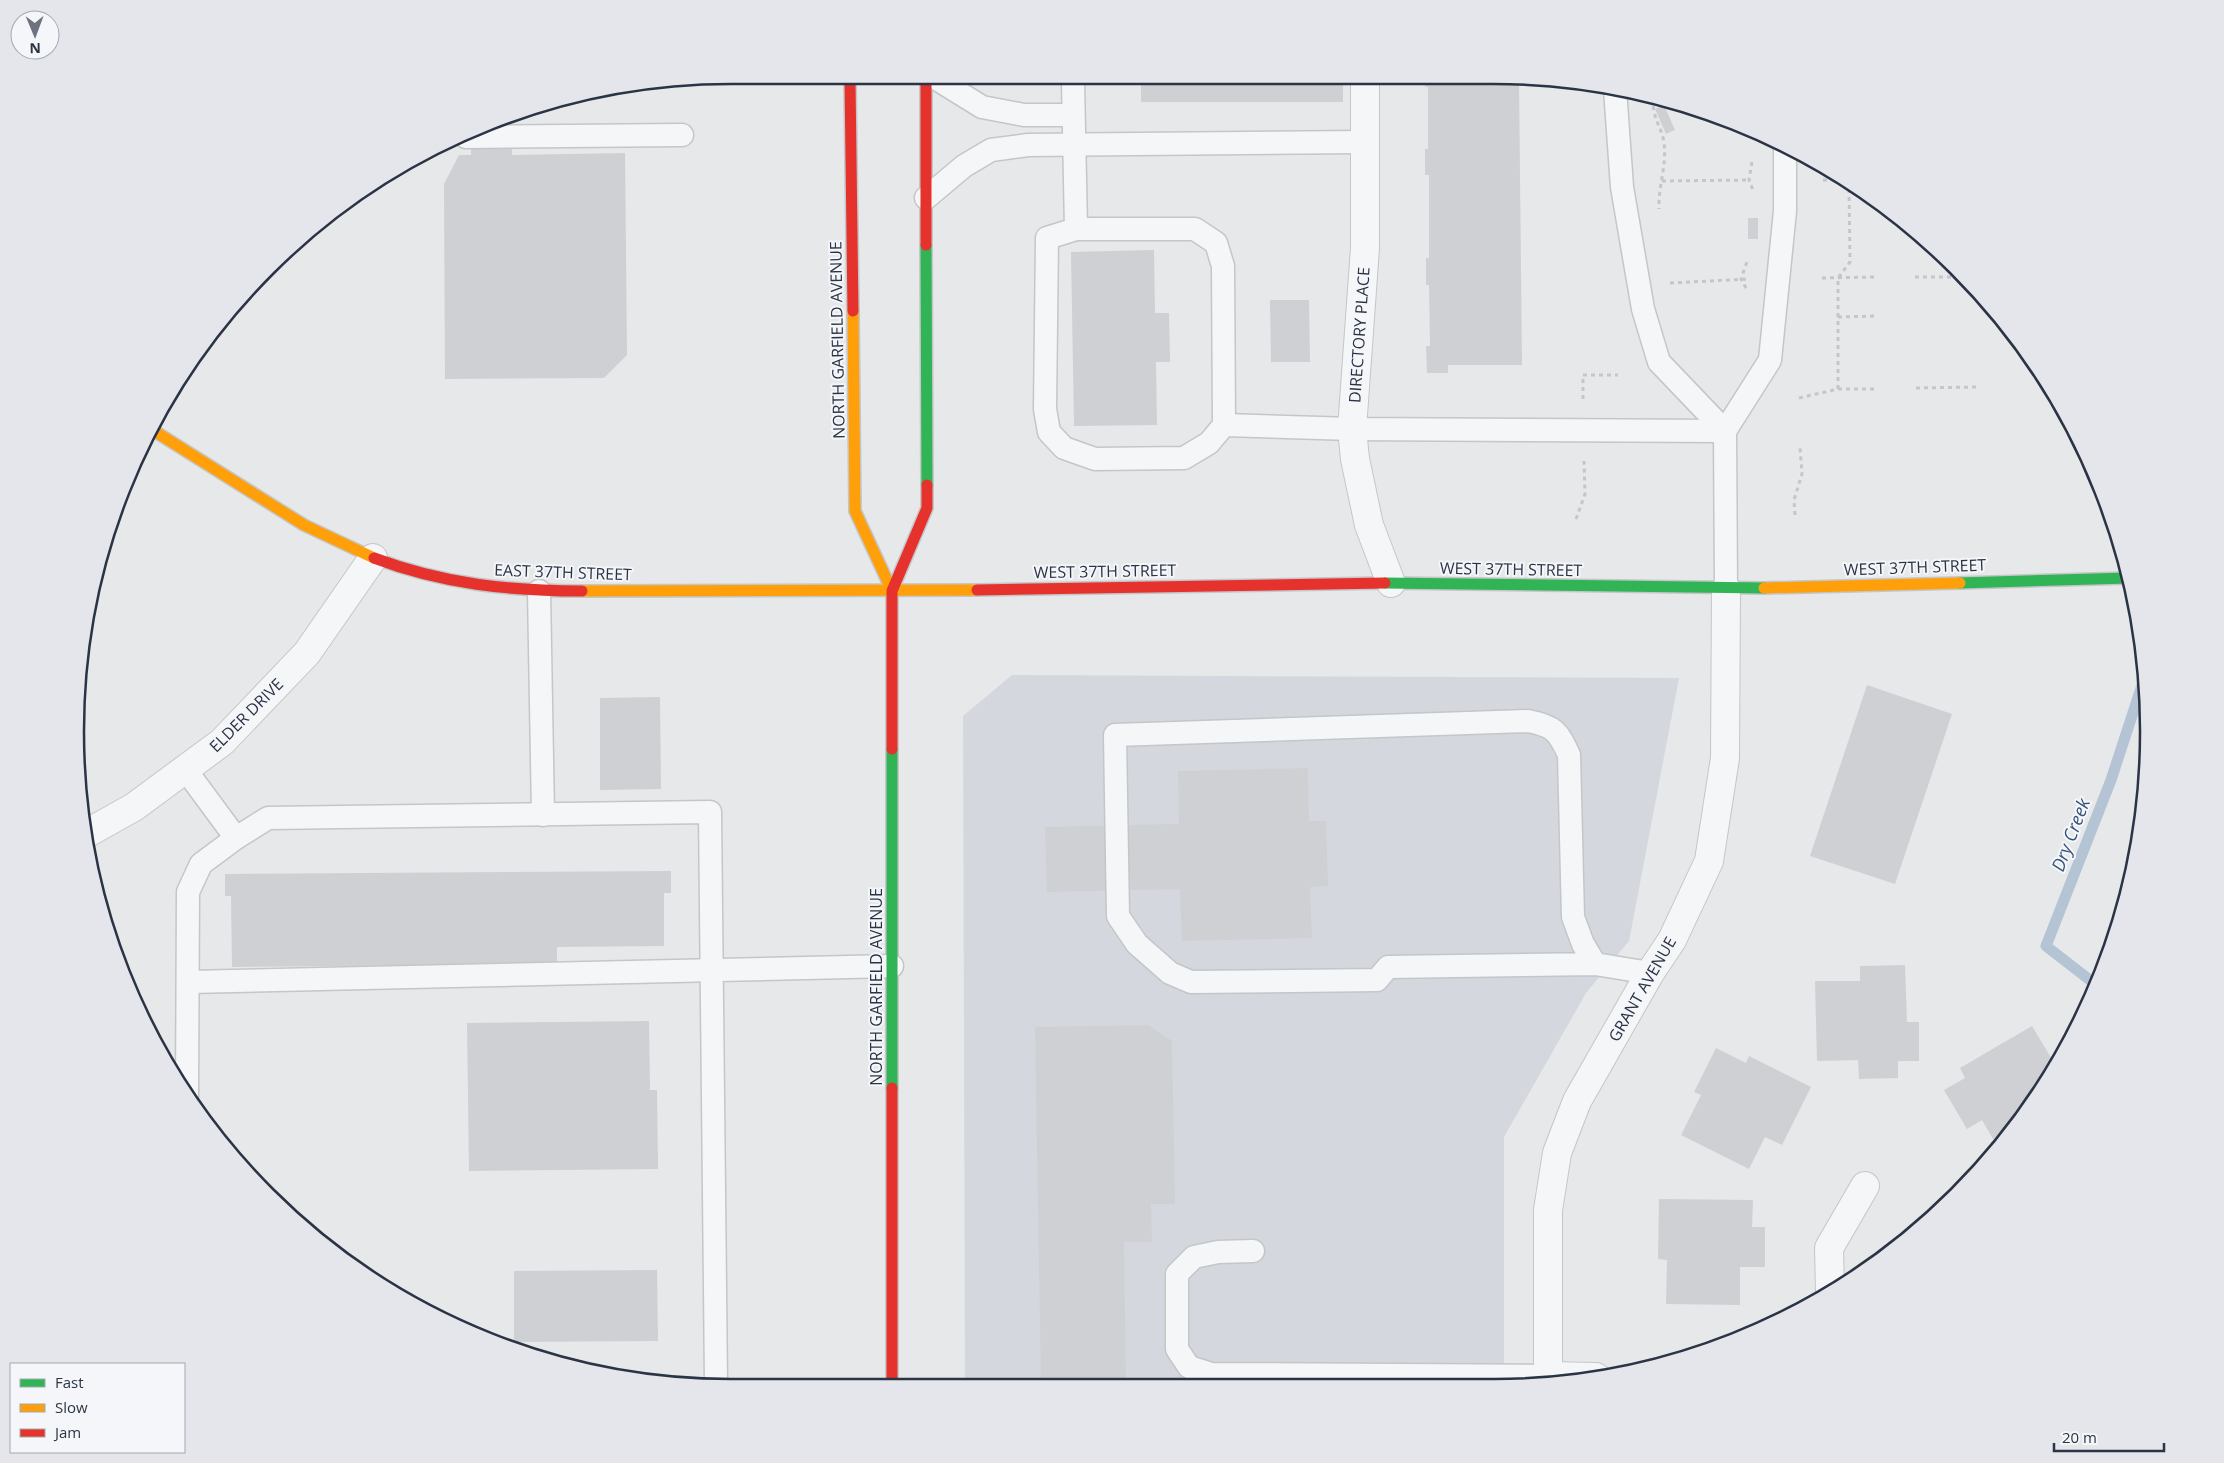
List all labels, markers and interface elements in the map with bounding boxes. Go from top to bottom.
north arrow [10,10,60,60]
text: N [29,39,41,58]
street label: NORTH GARFIELD AVENUE [824,241,850,439]
street label: DIRECTORY PLACE [1343,266,1375,404]
street label: WEST 37TH STREET [1843,554,1987,580]
street label: WEST 37TH STREET [1440,557,1583,581]
street label: EAST 37TH STREET [494,559,632,585]
street label: WEST 37TH STREET [1034,559,1177,583]
street label: ELDER DRIVE [204,673,288,757]
water label: Dry Creek [2045,794,2095,875]
street label: NORTH GARFIELD AVENUE [865,888,887,1086]
street label: GRANT AVENUE [1603,932,1681,1046]
legend [10,1363,185,1453]
text: Fast [55,1372,84,1392]
text: Slow [55,1397,88,1417]
scale bar [2054,1420,2164,1452]
text: Jam [53,1422,81,1442]
text: 20 m [2062,1427,2097,1447]

